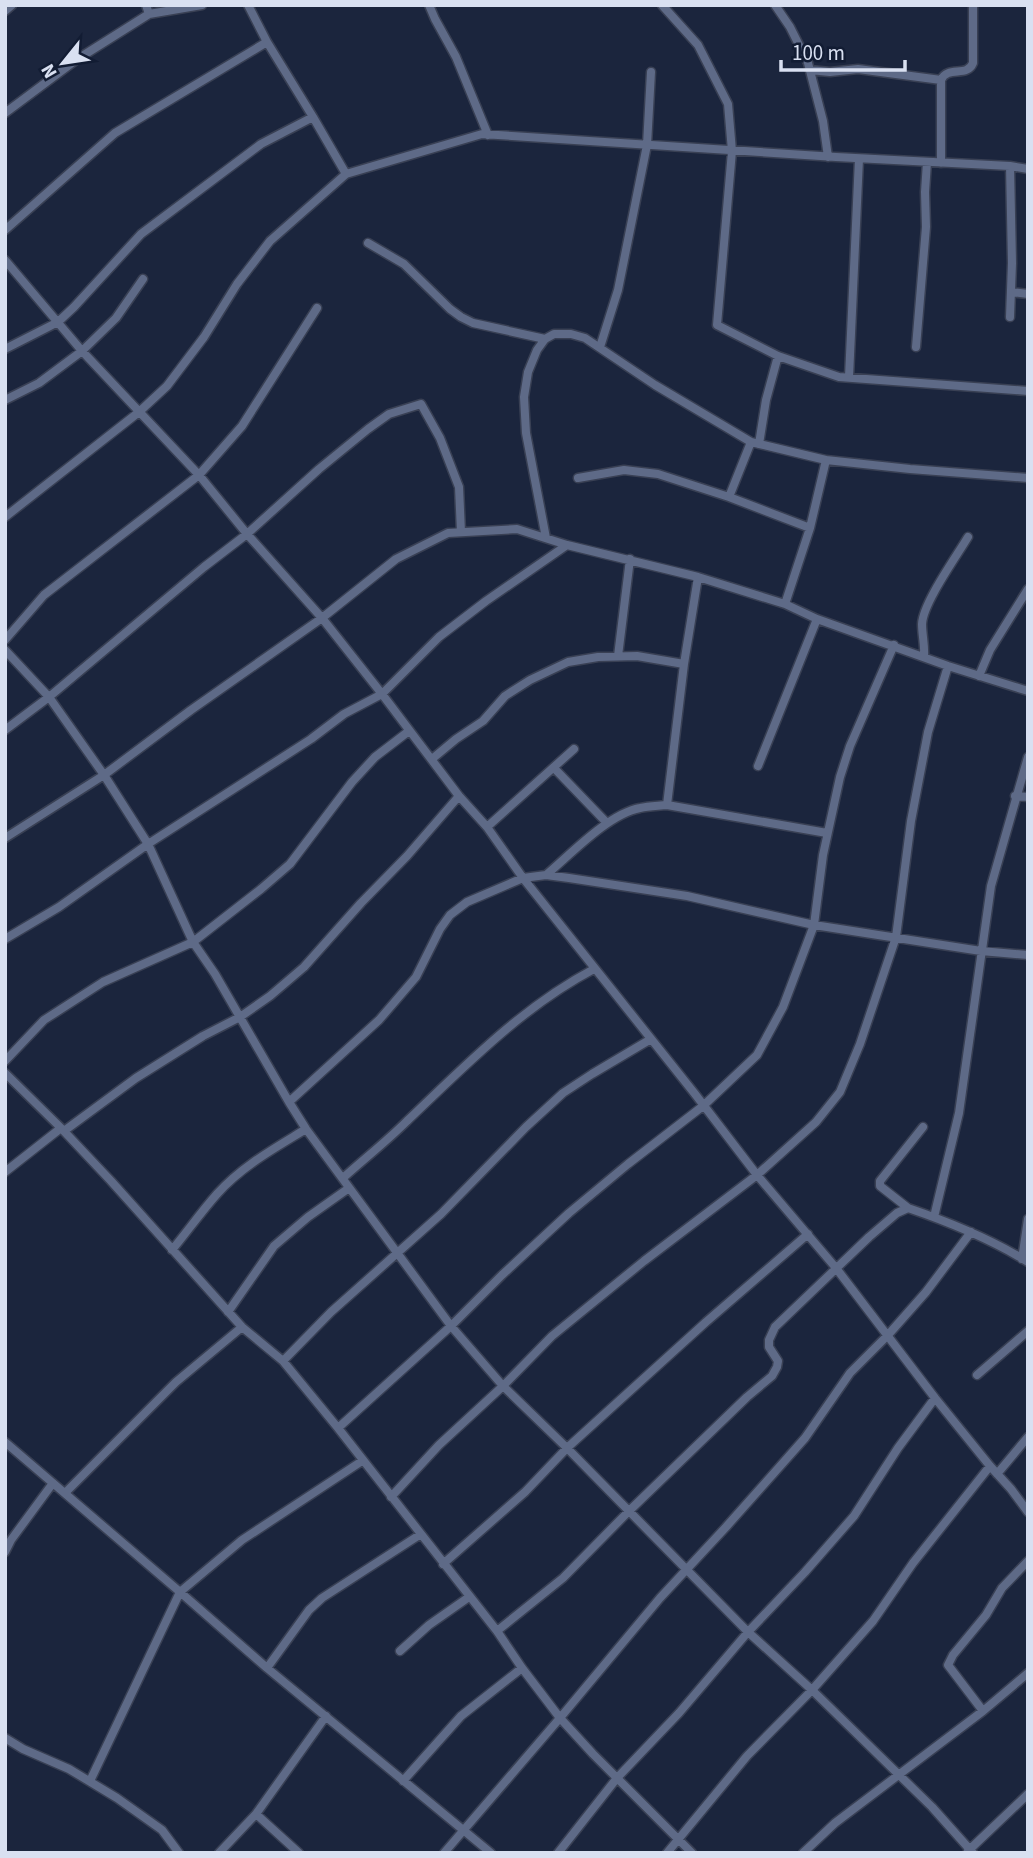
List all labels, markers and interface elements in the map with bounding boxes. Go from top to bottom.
north arrow [28,28,98,98]
scale bar [781,28,905,72]
text: 100 m [792,38,845,68]
text: N [35,59,64,83]

